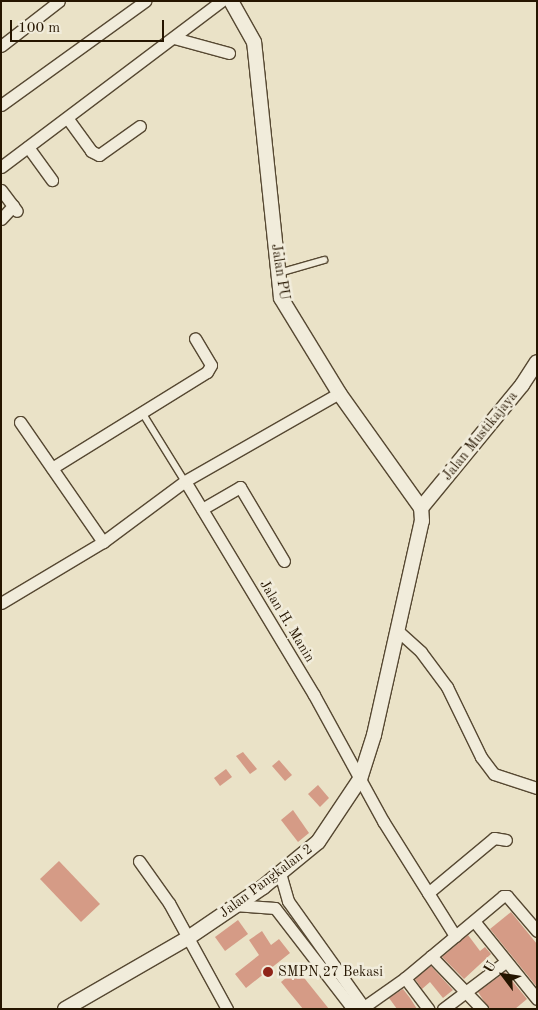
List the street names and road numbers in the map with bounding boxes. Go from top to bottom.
street label: Jalan PU [267,243,293,301]
street label: Jalan Mustikajaya [439,388,521,484]
street label: Jalan H. Manin [256,577,318,665]
street label: Jalan Pangkalan 2 [216,841,316,921]

